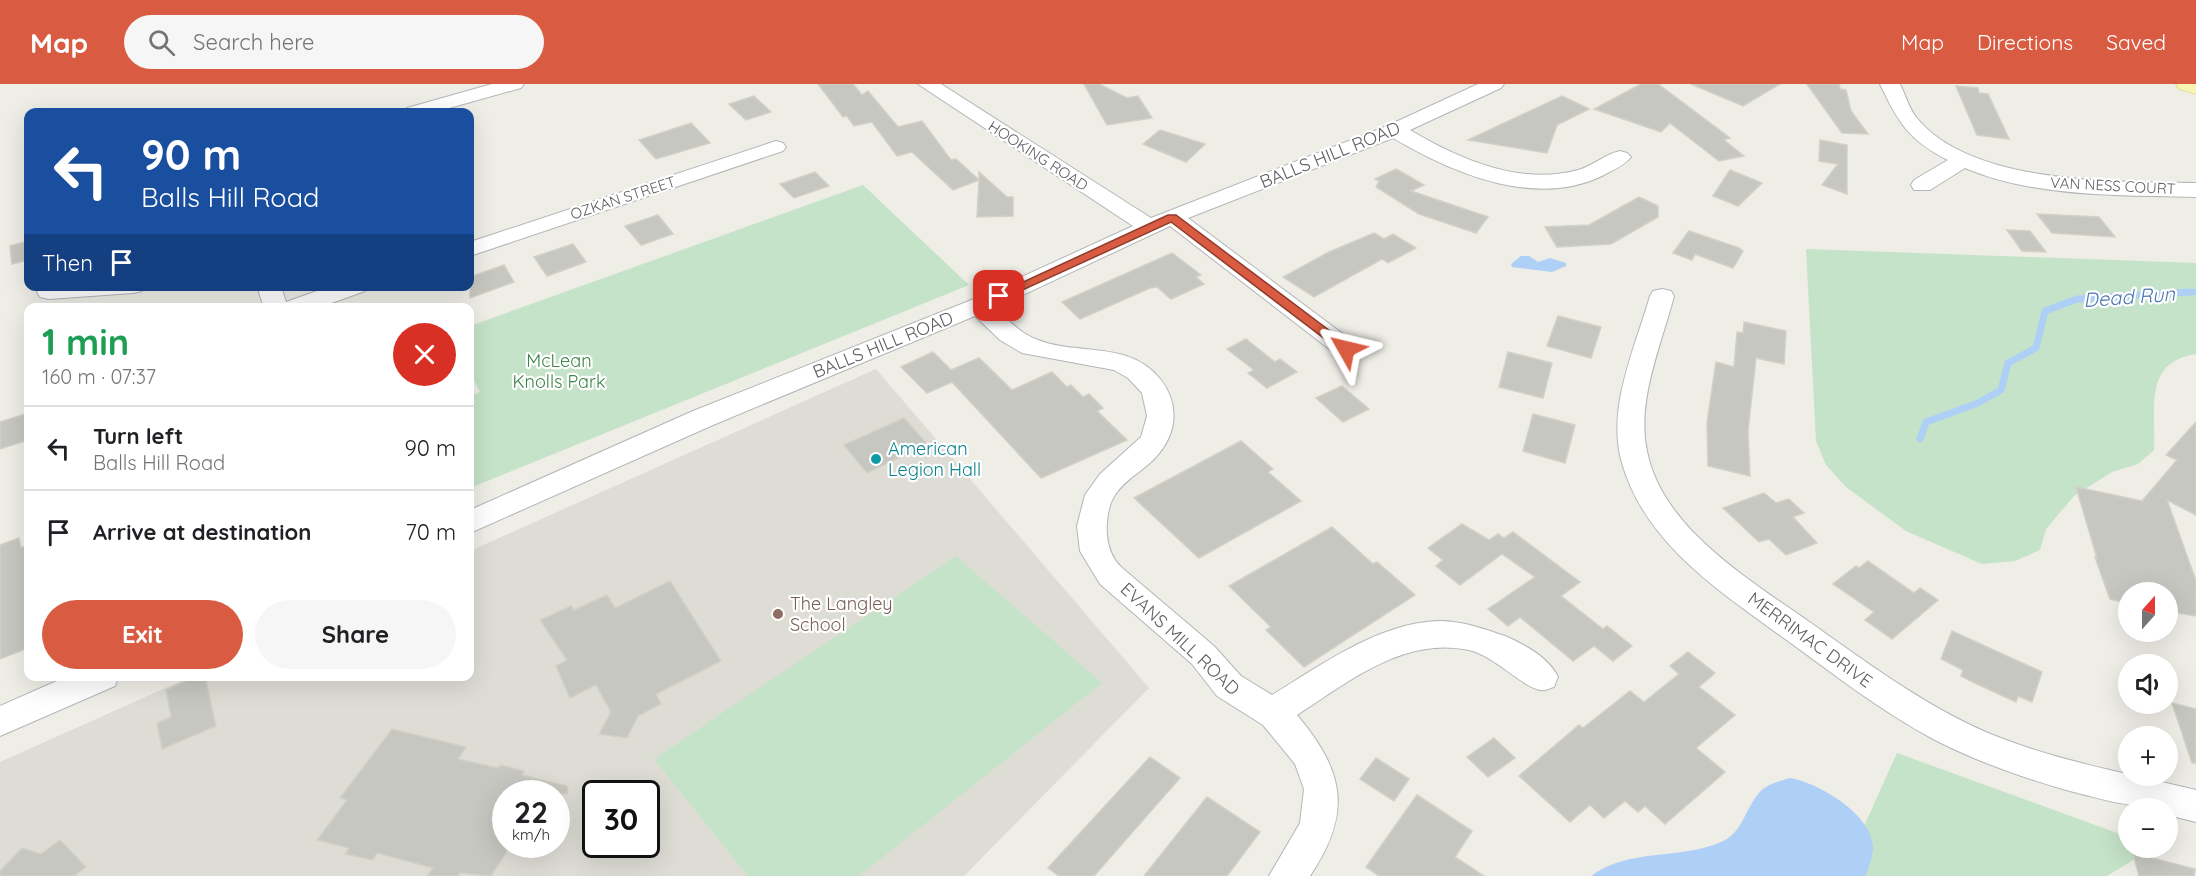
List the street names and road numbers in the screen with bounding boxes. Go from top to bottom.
street label: HOOKING ROAD [985,116,1092,195]
street label: BALLS HILL ROAD [1256,116,1403,193]
street label: OZKAN STREET [568,172,678,223]
street label: VAN NESS COURT [2050,173,2176,198]
street label: BALLS HILL ROAD [809,306,956,383]
street label: EVANS MILL ROAD [1116,577,1245,700]
street label: MERRIMAC DRIVE [1743,587,1877,693]

